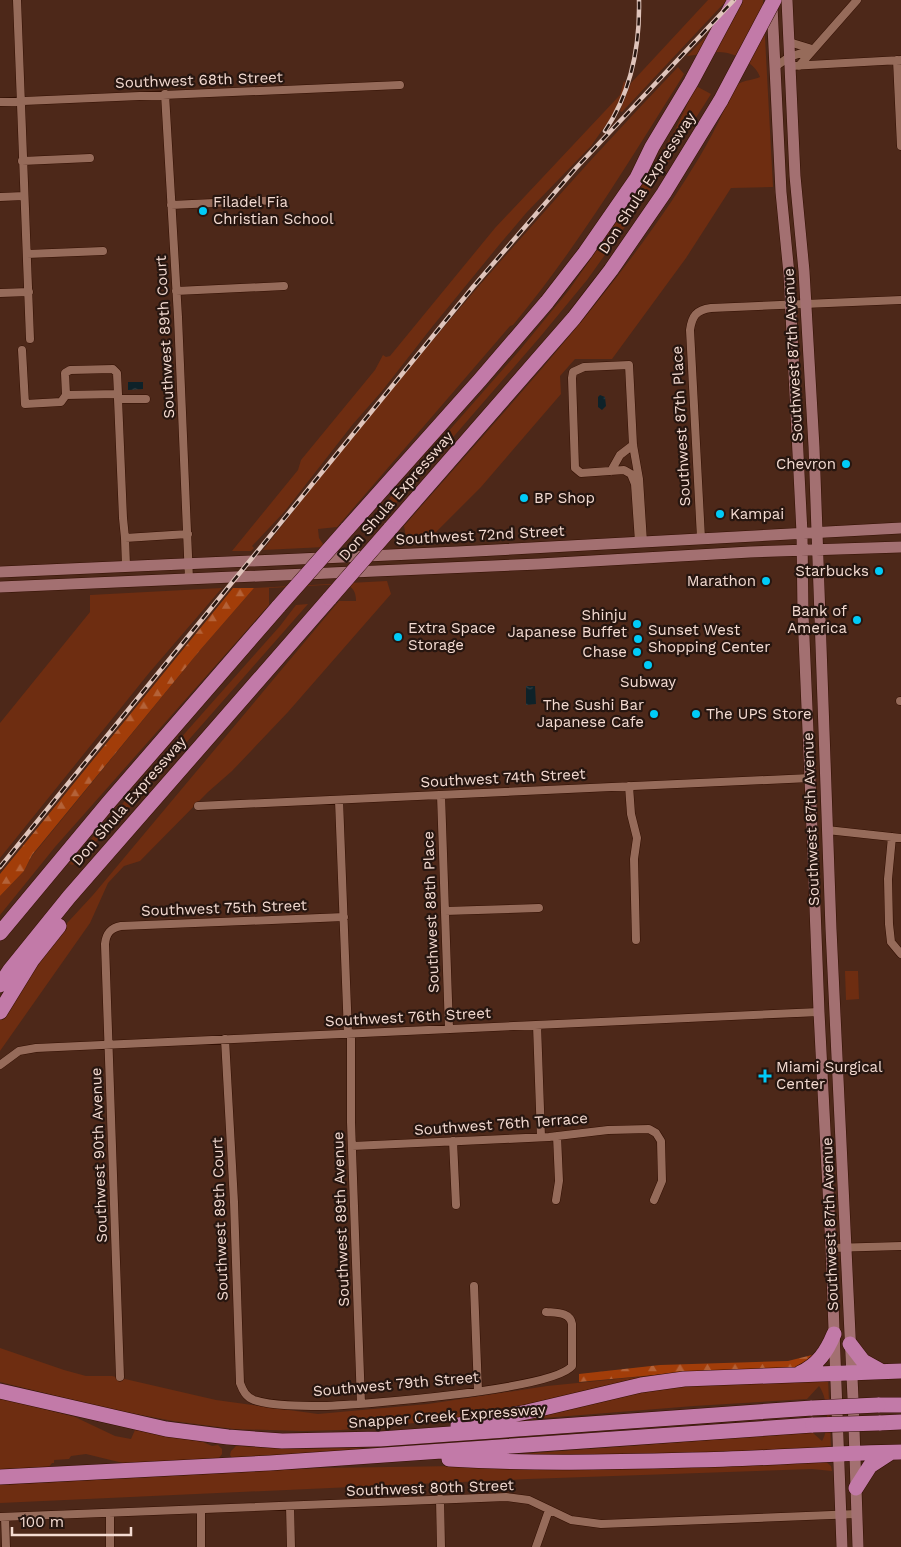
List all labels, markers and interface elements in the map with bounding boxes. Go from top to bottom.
street label: Southwest 68th Street [115,68,284,92]
street label: Don Shula Expressway [594,109,700,257]
place label: Filadel Fia Christian School [213,193,334,228]
marker: Filadel Fia Christian School [197,205,209,217]
street label: Southwest 89th Court [152,254,178,419]
street label: Southwest 87th Avenue [779,268,807,442]
street label: Southwest 87th Place [668,345,694,507]
street label: Don Shula Expressway [335,428,457,564]
place label: Chevron [776,455,836,473]
marker: Chevron [840,458,852,470]
place label: BP Shop [534,489,595,507]
marker: BP Shop [518,492,530,504]
place label: Kampai [730,505,784,523]
marker: Kampai [714,508,726,520]
street label: Southwest 72nd Street [395,522,566,548]
place label: Starbucks [795,562,869,580]
marker: Starbucks [873,565,885,577]
place label: Marathon [687,572,756,590]
marker: Marathon [760,575,772,587]
place label: Bank of America [787,602,848,637]
place label: Shinju Japanese Buffet [507,606,628,641]
marker: Bank of America [851,614,863,626]
marker: Shinju Japanese Buffet [631,618,643,630]
place label: Extra Space Storage [408,619,496,654]
place label: Sunset West Shopping Center [648,621,770,656]
marker: Extra Space Storage [392,631,404,643]
marker: Sunset West Shopping Center [632,633,644,645]
place label: Chase [582,643,627,661]
marker: Chase [631,646,643,658]
marker: Subway [642,659,654,671]
place label: Subway [620,673,676,691]
place label: The Sushi Bar Japanese Cafe [537,696,644,731]
place label: The UPS Store [706,705,812,723]
marker: The Sushi Bar Japanese Cafe [648,708,660,720]
marker: The UPS Store [690,708,702,720]
street label: Southwest 87th Avenue [799,732,823,906]
street label: Don Shula Expressway [68,733,190,869]
street label: Southwest 74th Street [420,765,587,791]
street label: Southwest 88th Place [419,831,443,993]
street label: Southwest 75th Street [141,896,308,920]
street label: Southwest 76th Street [325,1004,492,1030]
place label: Miami Surgical Center [776,1058,883,1093]
street label: Southwest 90th Avenue [87,1067,111,1243]
marker: Miami Surgical Center [758,1069,772,1083]
street label: Southwest 76th Terrace [414,1109,588,1139]
street label: Southwest 89th Avenue [329,1131,353,1307]
street label: Southwest 89th Court [208,1136,232,1301]
street label: Southwest 87th Avenue [818,1137,842,1311]
street label: Southwest 79th Street [312,1368,480,1400]
street label: Snapper Creek Expressway [348,1400,546,1432]
street label: Southwest 80th Street [346,1476,515,1500]
scale bar [12,1504,131,1536]
text: 100 m [20,1513,64,1531]

